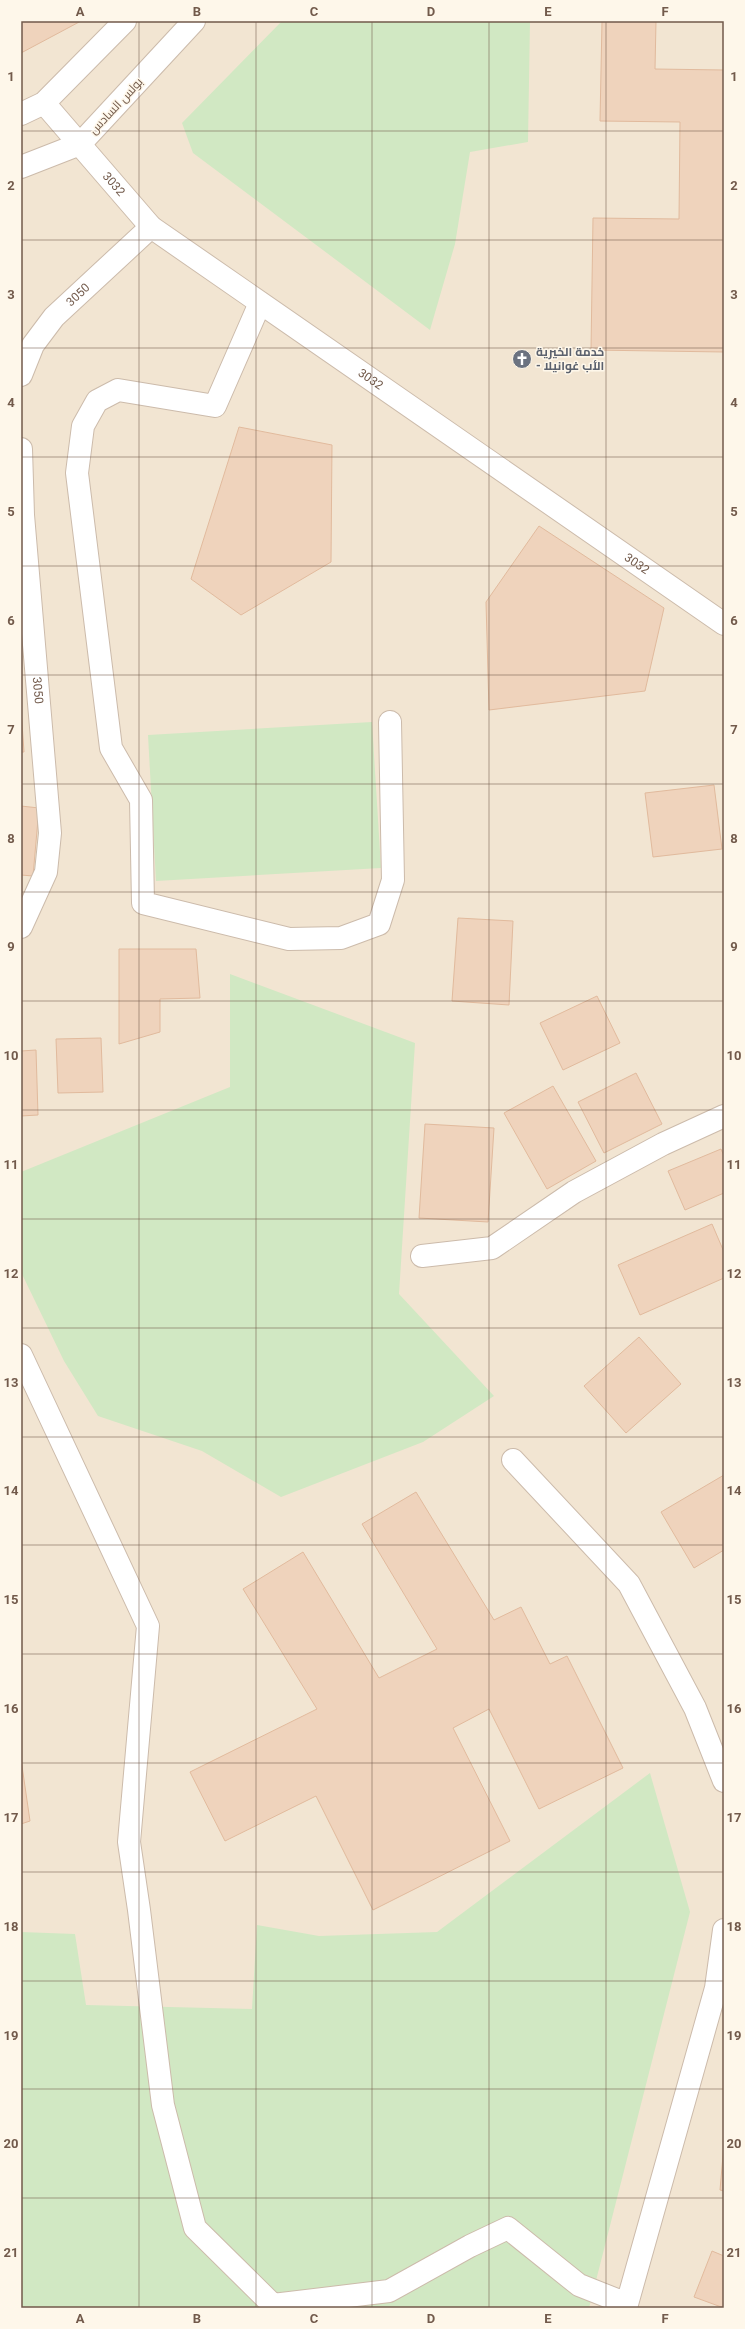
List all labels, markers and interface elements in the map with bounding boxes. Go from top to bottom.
text: A [76,4,85,19]
text: B [193,4,201,19]
text: C [310,4,319,19]
text: D [427,4,435,19]
text: E [544,4,552,19]
text: F [661,4,669,19]
text: 1 [7,69,15,84]
text: 1 [730,69,738,84]
street label: بولس السادس [86,75,146,137]
street label: 3032 [100,169,128,199]
text: 2 [7,178,15,193]
text: 2 [730,178,738,193]
street label: 3050 [63,280,93,309]
text: 3 [7,287,15,302]
text: 3 [730,287,738,302]
place label: خدمة الخيرية - الأب غوانيلا [536,345,604,374]
church icon: خدمة الخيرية - الأب غوانيلا [511,348,533,370]
street label: 3032 [356,366,386,393]
text: 4 [7,395,15,410]
text: 4 [730,395,738,410]
text: 5 [7,504,15,519]
text: 5 [730,504,738,519]
street label: 3032 [622,550,652,577]
text: 6 [7,613,15,628]
text: 6 [730,613,738,628]
street label: 3050 [30,676,46,705]
text: 7 [7,722,15,737]
text: 7 [730,722,738,737]
text: 8 [7,831,15,846]
text: 8 [730,831,738,846]
text: 9 [7,939,15,954]
text: 9 [730,939,738,954]
text: 10 [4,1048,18,1063]
text: 10 [727,1048,741,1063]
text: 11 [4,1157,18,1172]
text: 11 [727,1157,741,1172]
text: 12 [4,1266,18,1281]
text: 12 [727,1266,741,1281]
text: 13 [4,1375,18,1390]
text: 13 [727,1375,741,1390]
text: 14 [4,1483,19,1498]
text: 14 [727,1483,742,1498]
text: 15 [4,1592,18,1607]
text: 15 [727,1592,741,1607]
text: 16 [4,1701,19,1716]
text: 16 [727,1701,742,1716]
text: 17 [4,1810,18,1825]
text: 17 [727,1810,741,1825]
text: 18 [4,1919,18,1934]
text: 18 [727,1919,741,1934]
text: 19 [4,2028,18,2043]
text: 19 [727,2028,741,2043]
text: 20 [4,2136,18,2151]
text: 20 [727,2136,741,2151]
text: 21 [4,2245,18,2260]
text: 21 [727,2245,741,2260]
text: A [76,2311,85,2326]
text: B [193,2311,201,2326]
text: C [310,2311,319,2326]
text: D [427,2311,435,2326]
text: E [544,2311,552,2326]
text: F [661,2311,669,2326]

